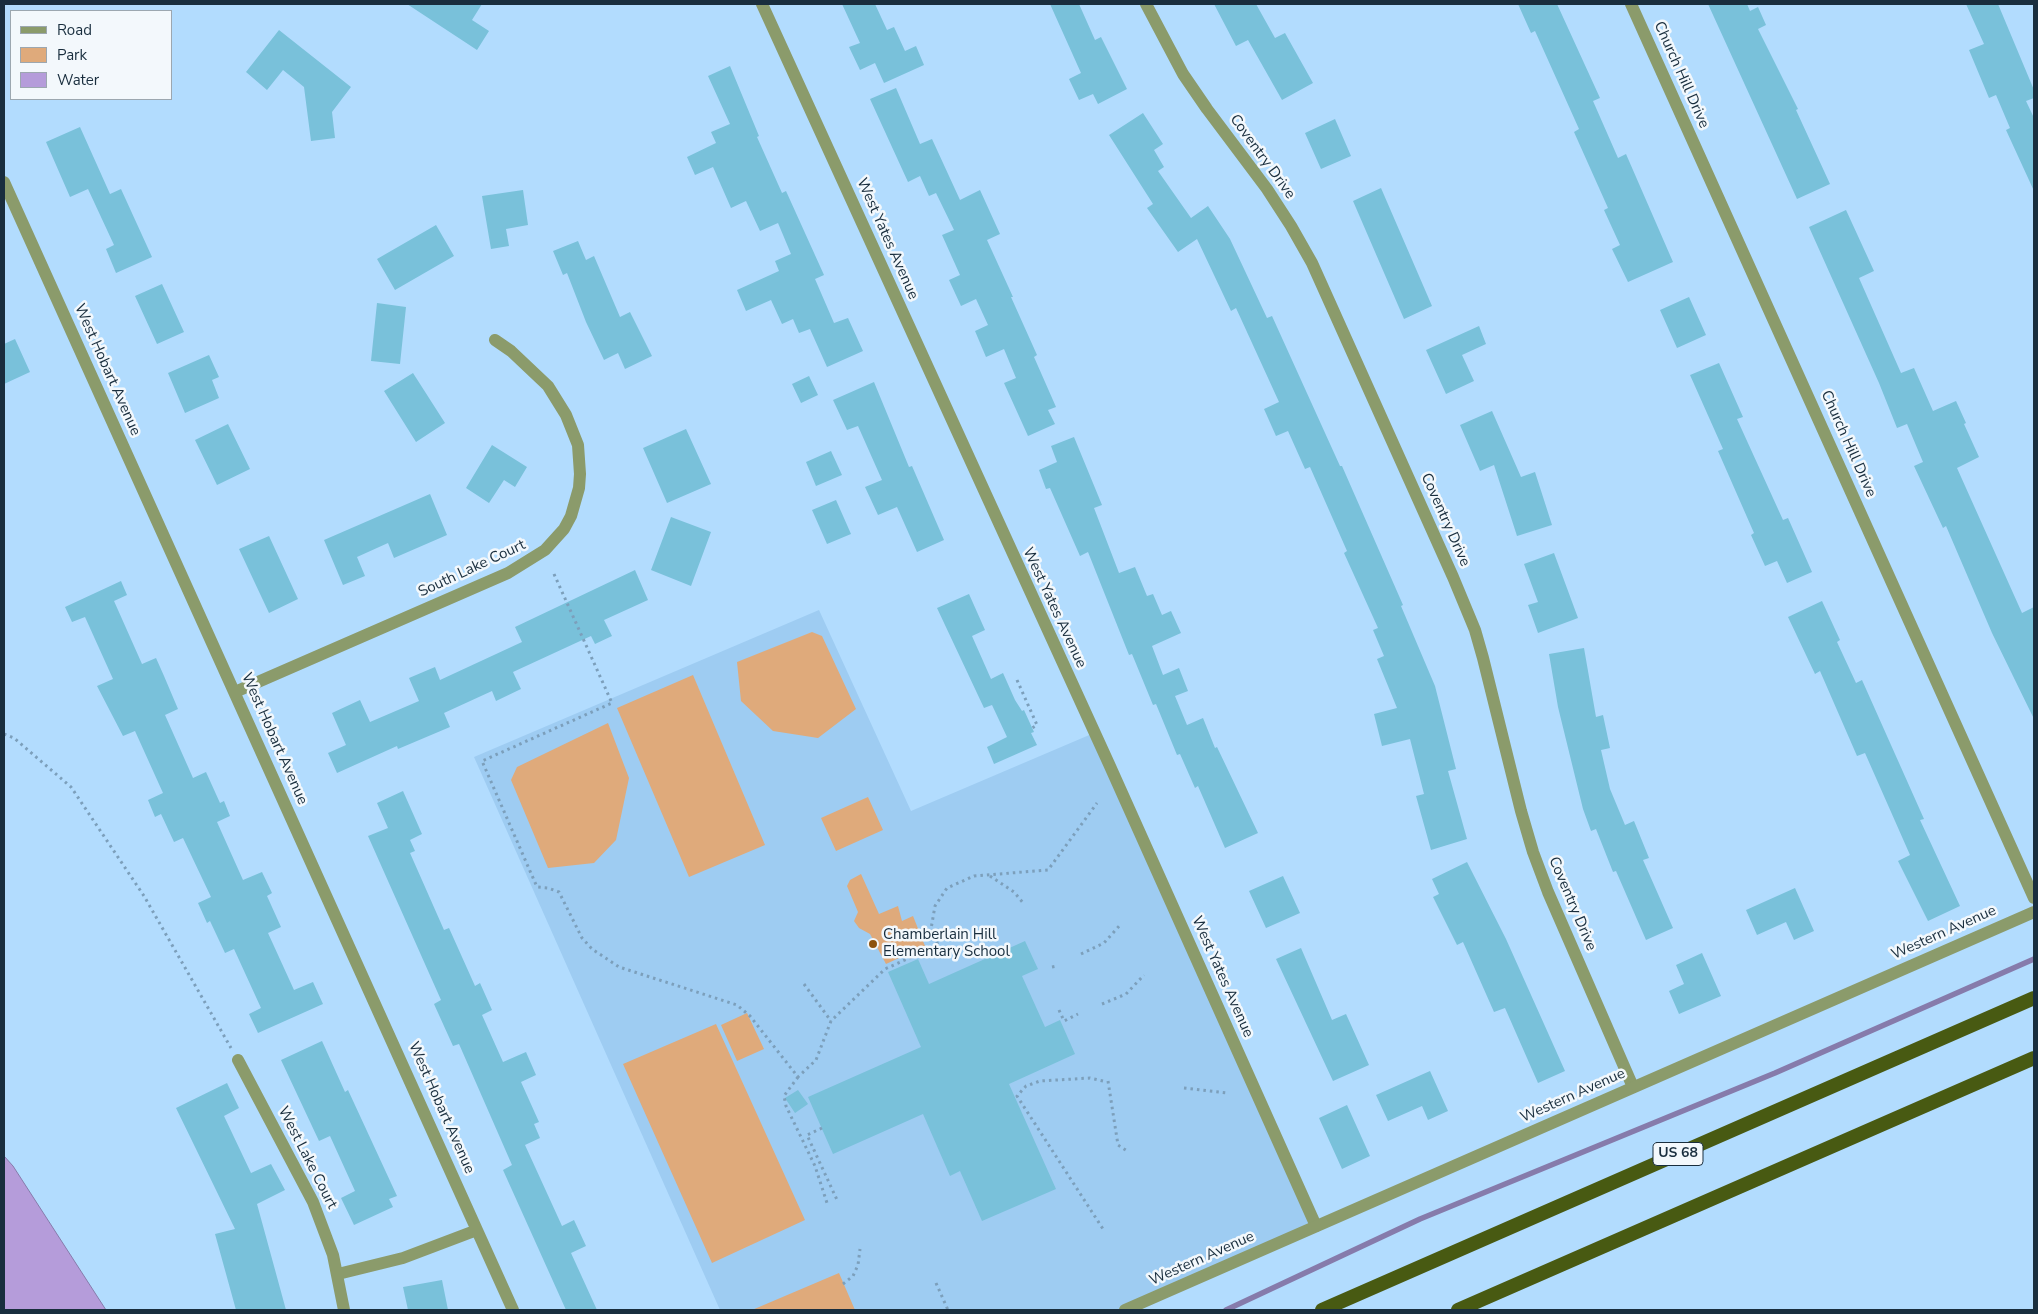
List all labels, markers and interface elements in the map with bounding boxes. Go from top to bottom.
legend [10,10,172,100]
street label: Church Hill Drive [1649,19,1713,131]
text: Road [57,20,92,40]
text: Park [57,45,87,65]
text: Water [57,70,99,90]
street label: Coventry Drive [1225,111,1299,203]
street label: West Yates Avenue [852,176,922,302]
street label: West Hobart Avenue [70,301,144,439]
street label: Church Hill Drive [1816,388,1880,500]
street label: Coventry Drive [1416,471,1474,569]
street label: South Lake Court [416,536,528,602]
street label: West Yates Avenue [1018,545,1090,671]
street label: West Hobart Avenue [237,670,311,808]
street label: Coventry Drive [1544,854,1600,954]
street label: Western Avenue [1889,902,1999,964]
street label: West Yates Avenue [1187,914,1257,1040]
place label: Chamberlain Hill Elementary School [883,926,1010,961]
marker: Chamberlain Hill Elementary School [867,938,879,950]
street label: West Hobart Avenue [404,1039,478,1177]
street label: Western Avenue [1518,1065,1628,1127]
street label: West Lake Court [273,1104,341,1212]
road number: US 68 [1653,1142,1703,1166]
street label: Western Avenue [1147,1228,1257,1290]

